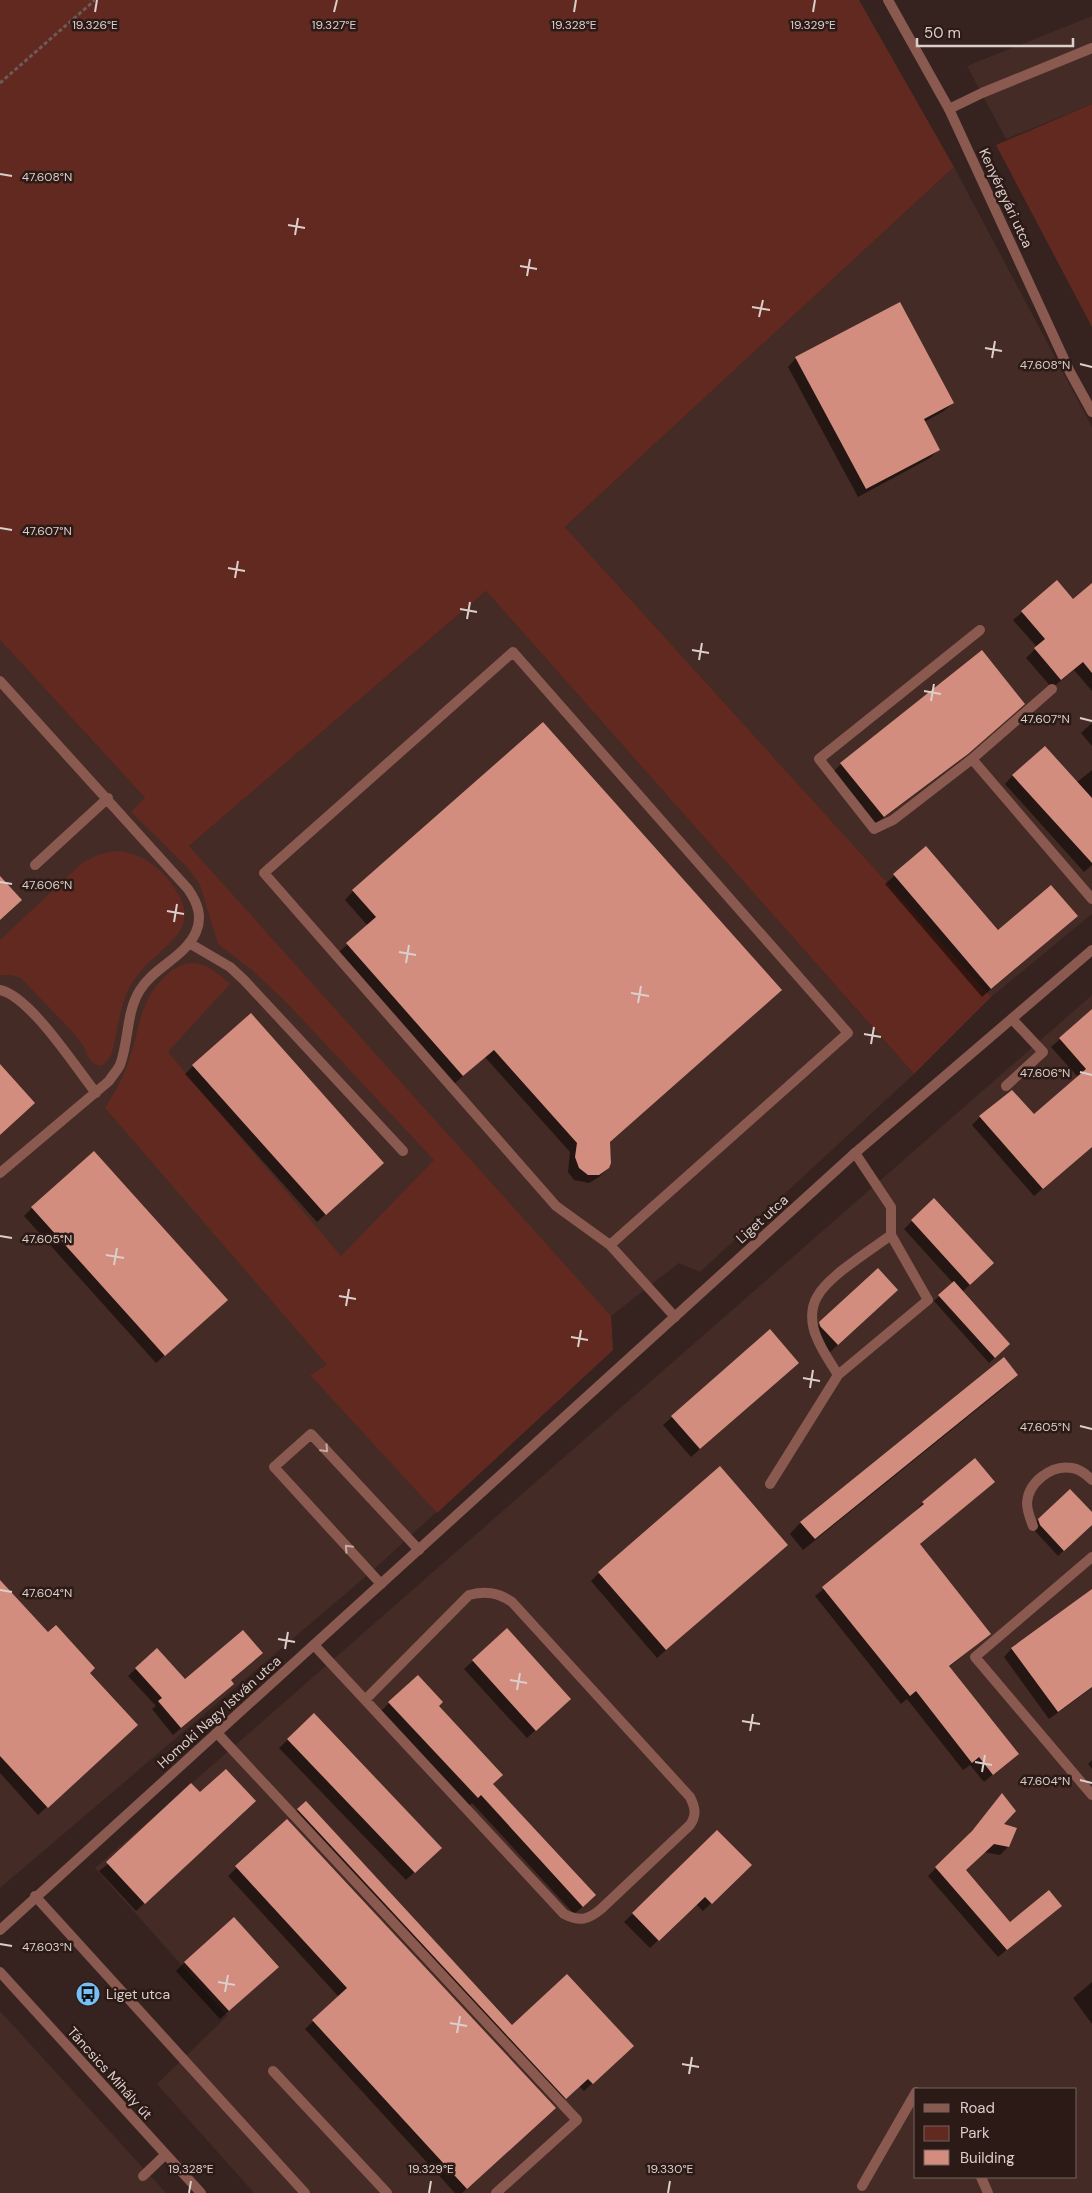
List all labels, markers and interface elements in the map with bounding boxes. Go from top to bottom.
scale bar [917,15,1073,47]
text: 19.326°E [72,17,118,33]
text: 19.327°E [312,17,356,33]
text: 19.328°E [551,17,597,33]
text: 19.329°E [790,17,836,33]
text: 50 m [924,23,961,43]
street label: Kenyérgyári utca [975,145,1037,251]
text: 47.608°N [22,169,72,185]
text: 47.608°N [1020,357,1070,373]
text: 47.607°N [22,523,72,539]
text: 47.607°N [1020,711,1070,727]
text: 47.606°N [22,877,72,893]
text: 47.606°N [1020,1065,1070,1081]
street label: Liget utca [732,1191,792,1247]
text: 47.605°N [22,1231,72,1247]
text: 47.605°N [1020,1419,1070,1435]
one-way arrow [319,1443,328,1452]
one-way arrow [345,1544,354,1553]
text: 47.604°N [22,1585,72,1601]
street label: Homoki Nagy István utca [153,1652,285,1772]
text: 47.604°N [1020,1773,1070,1789]
text: 47.603°N [22,1939,72,1955]
bus stop icon: Liget utca [75,1981,101,2007]
place label: Liget utca [106,1985,170,2003]
street label: Táncsics Mihály út [64,2023,156,2123]
legend [914,2088,1077,2178]
text: Road [960,2098,995,2118]
text: Park [960,2123,990,2143]
text: Building [960,2148,1015,2168]
text: 19.328°E [168,2161,214,2177]
text: 19.329°E [408,2161,454,2177]
text: 19.330°E [647,2161,694,2177]

